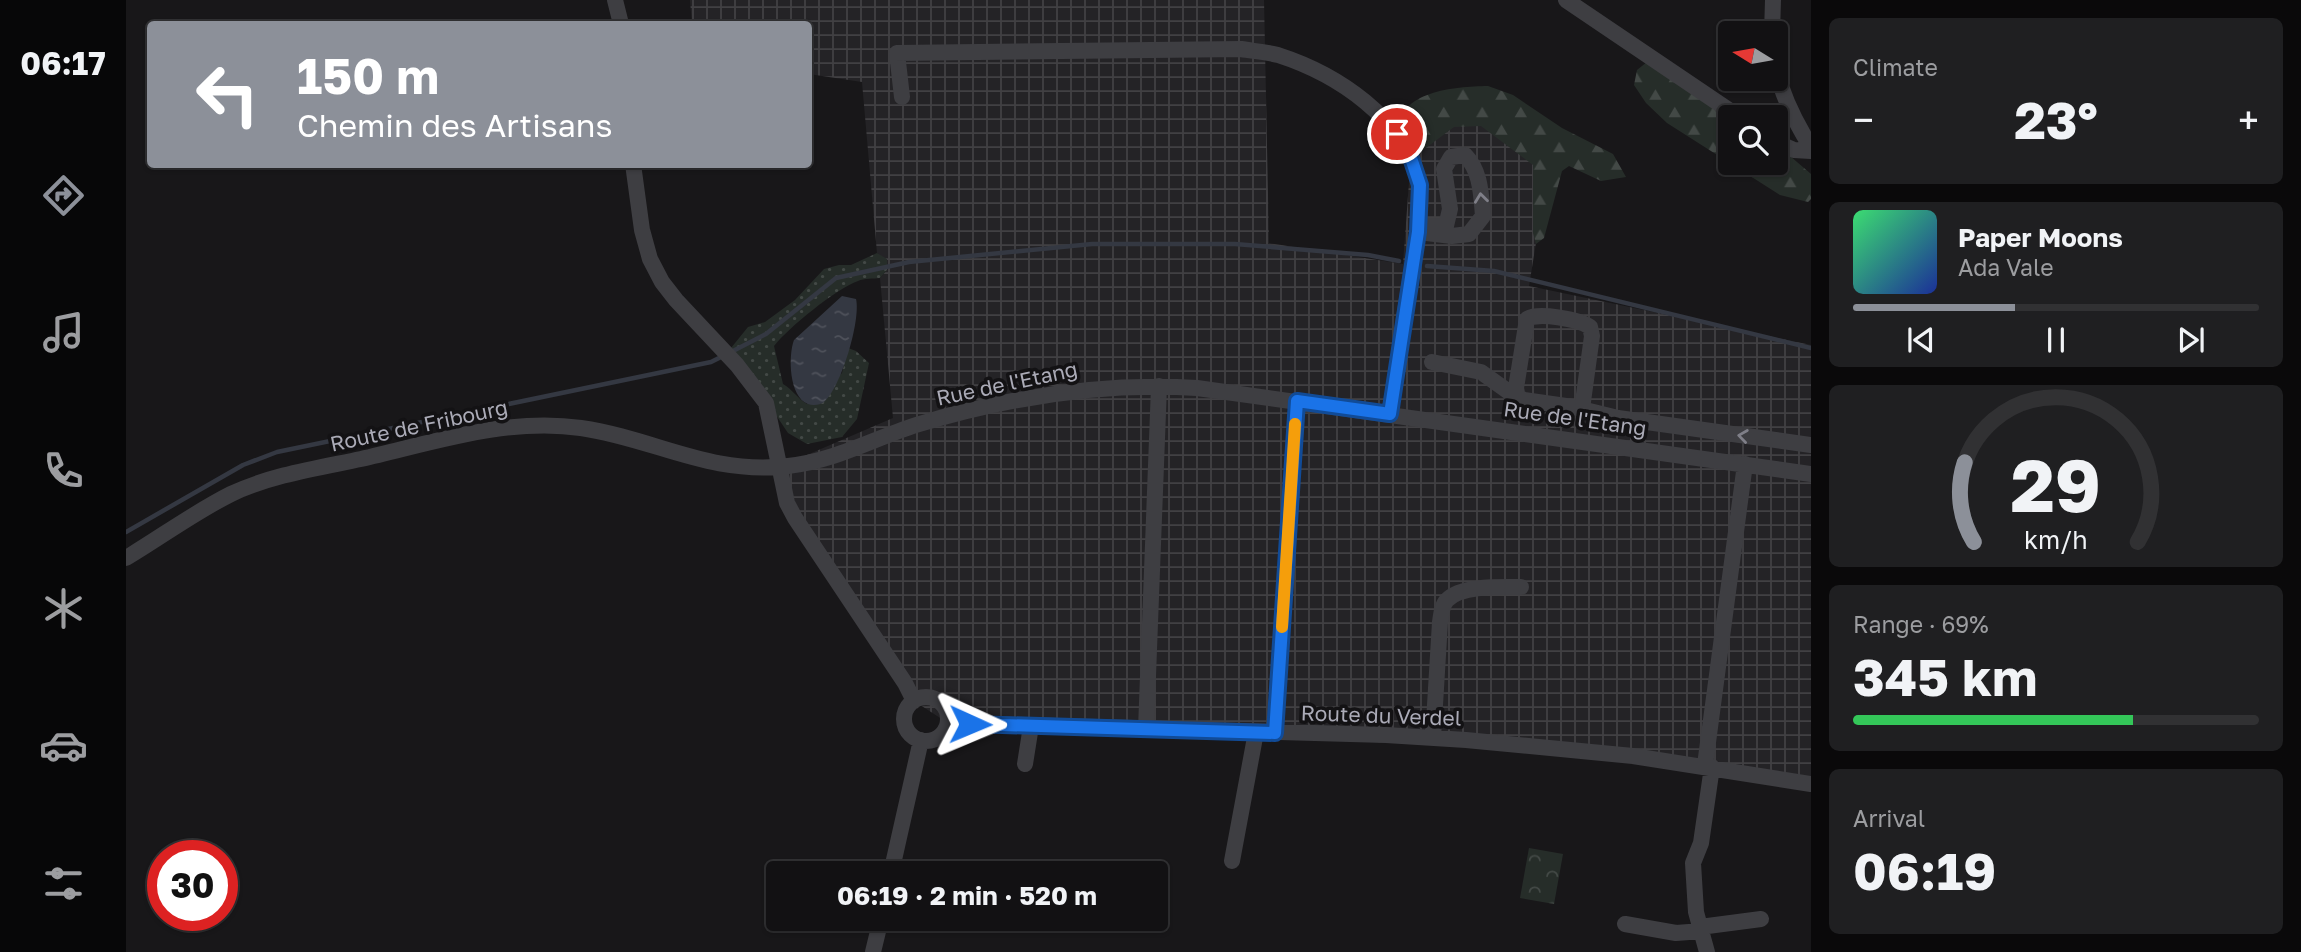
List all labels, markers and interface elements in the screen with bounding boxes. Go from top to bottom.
north arrow [1718,21,1788,91]
map controls [1718,21,1788,175]
text: 06:17 [20,44,106,82]
text: 150 m [297,46,439,105]
icon: left [182,49,273,140]
text: Climate [1853,53,1938,81]
text: 23° [2014,88,2098,150]
text: − [1853,97,1874,142]
text: + [2238,97,2259,142]
pin [1367,104,1427,164]
button: search [1718,105,1788,175]
text: Chemin des Artisans [297,106,612,144]
icon: arrive [1378,115,1416,153]
icon: directions [39,171,88,220]
one-way arrow [1474,192,1489,203]
text: Paper Moons [1958,222,2123,253]
text: Ada Vale [1958,253,2054,281]
icon: music [39,308,88,357]
icon: previous [1902,321,1940,359]
icon: pause [2037,321,2075,359]
icon: next [2172,321,2210,359]
street label: Rue de l'Etang [934,355,1080,411]
street label: Route de Fribourg [328,393,510,457]
street label: Rue de l'Etang [1502,395,1648,441]
one-way arrow [1738,428,1749,443]
text: 29 [2011,441,2101,528]
icon: phone [39,446,88,495]
text: km/h [2024,524,2088,555]
icon: climate [39,584,88,633]
text: Range · 69% [1853,610,1989,638]
text: 345 km [1853,645,2038,707]
position arrow [933,687,1007,761]
street label: Route du Verdel [1300,699,1462,731]
icon: car [39,721,88,770]
text: Arrival [1853,804,1925,832]
text: 06:19 [1853,839,1996,901]
speed limit sign: 30 [147,840,238,931]
icon: filters [39,859,88,908]
text: 06:19 · 2 min · 520 m [837,880,1097,911]

